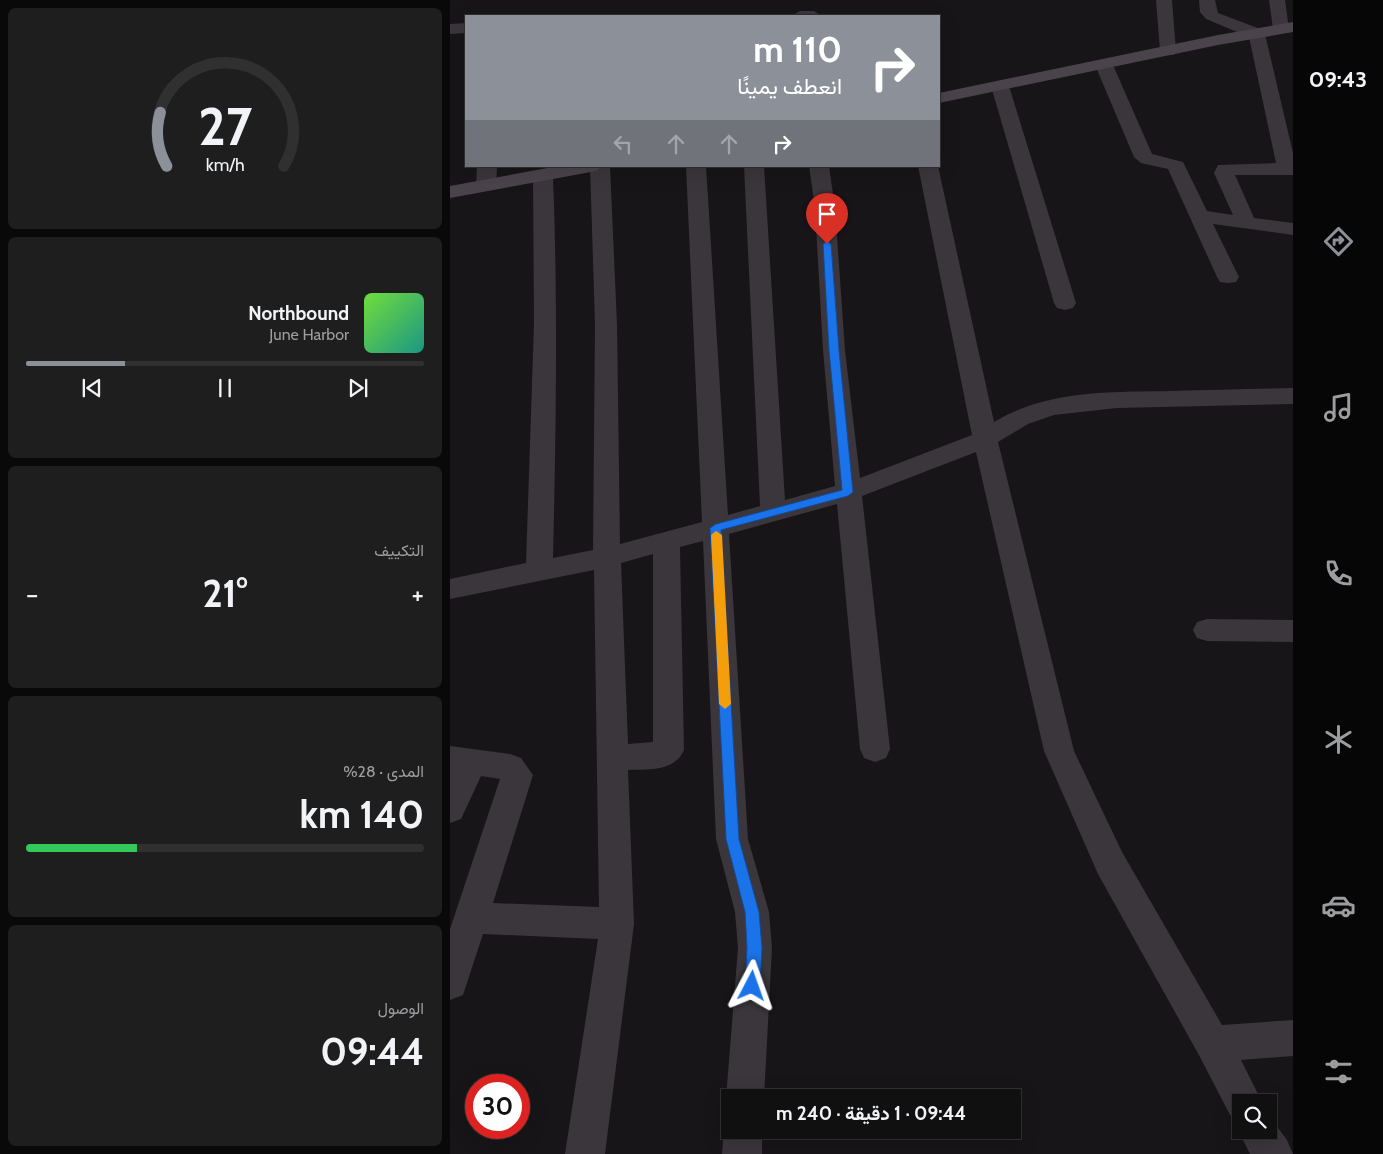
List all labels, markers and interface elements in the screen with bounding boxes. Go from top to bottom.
text: 110 m [753,28,842,71]
icon: right [860,35,925,100]
text: 09:43 [1309,66,1367,93]
text: انعطف يمينًا [737,73,842,100]
text: 27 [198,95,252,158]
icon: left [609,130,637,158]
icon: ahead [662,130,690,158]
icon: ahead [715,130,743,158]
icon: right [768,130,796,158]
text: km/h [205,154,245,175]
pin [806,193,848,244]
icon: arrive [813,200,841,228]
icon: directions [1321,224,1356,259]
text: Northbound [248,302,349,325]
text: June Harbor [269,325,349,344]
icon: previous [78,374,106,402]
icon: pause [211,374,239,402]
icon: next [344,374,372,402]
icon: music [1321,390,1356,425]
text: التكييف [374,541,424,560]
icon: phone [1321,556,1356,591]
text: 21° [202,570,248,617]
text: − [26,577,38,611]
text: + [412,577,424,611]
icon: climate [1321,722,1356,757]
text: المدى · 28% [343,762,424,781]
text: 140 km [300,791,424,838]
icon: car [1321,888,1356,923]
position arrow [725,959,777,1011]
text: الوصول [378,999,424,1018]
text: 09:44 [320,1028,424,1075]
icon: filters [1321,1054,1356,1089]
speed limit sign: 30 [465,1074,530,1139]
map controls [1232,1094,1277,1139]
button: search [1232,1094,1277,1139]
text: 09:44 · 1 دقيقة · 240 m [776,1102,966,1125]

